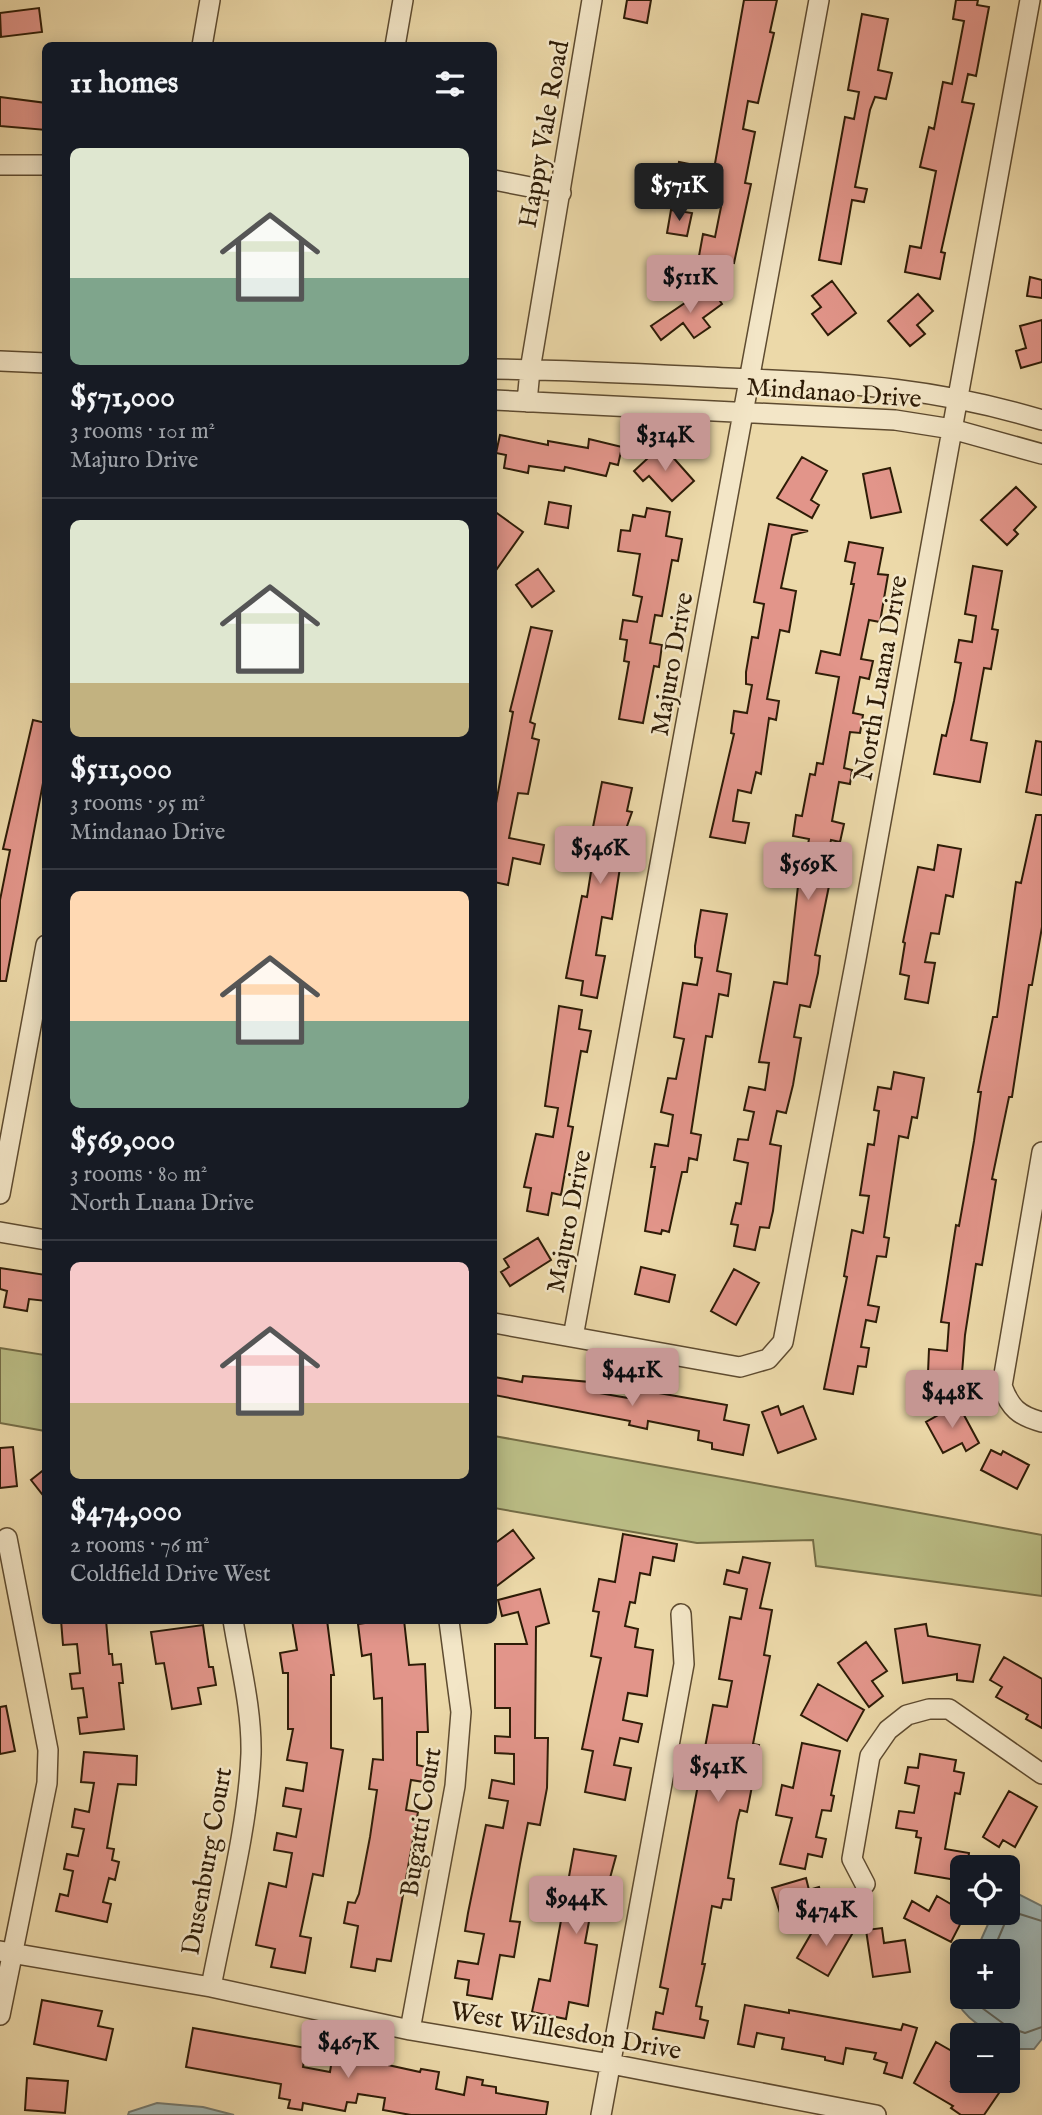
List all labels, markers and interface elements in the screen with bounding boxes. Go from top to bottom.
street label: Happy Vale Road [512,38,577,231]
text: 11 homes [70,65,178,103]
icon: filters [431,65,469,103]
pin: $571K [630,164,728,223]
text: $571K [650,171,708,200]
icon: home [207,194,333,320]
pin: $511K [641,256,739,315]
text: $511K [663,263,717,292]
street label: Mindanao Drive [745,371,923,416]
text: $571,000 [70,379,175,417]
pin: $314K [616,414,714,473]
text: 3 rooms · 101 m² [70,417,215,446]
text: $314K [636,421,694,450]
text: Majuro Drive [70,446,198,475]
icon: home [207,566,333,692]
street label: North Luana Drive [847,573,916,784]
street label: Majuro Drive [644,590,701,739]
text: $511,000 [70,751,172,789]
text: 3 rooms · 95 m² [70,789,205,818]
text: Mindanao Drive [70,818,225,847]
pin: $546K [551,826,649,886]
text: $546K [571,834,629,863]
pin: $569K [759,842,857,902]
text: $569K [779,850,837,879]
icon: home [207,937,333,1063]
text: $569,000 [70,1122,175,1160]
street label: Majuro Drive [539,1147,600,1296]
text: 3 rooms · 80 m² [70,1160,207,1189]
text: North Luana Drive [70,1189,254,1218]
icon: home [207,1308,333,1434]
pin: $441K [583,1348,681,1408]
text: $441K [602,1356,662,1385]
pin: $448K [903,1370,1001,1430]
text: $448K [922,1378,982,1407]
text: $474,000 [70,1493,182,1531]
text: 2 rooms · 76 m² [70,1531,210,1560]
text: Coldfield Drive West [70,1560,271,1589]
pin: $541K [669,1744,767,1804]
street label: Bugatti Court [393,1745,450,1899]
text: $541K [689,1752,747,1781]
street label: Dusenburg Court [175,1765,240,1958]
map controls [950,1855,1020,2093]
button: locate [950,1855,1020,1925]
pin: $944K [527,1876,625,1936]
text: $944K [545,1884,607,1913]
pin: $474K [777,1888,875,1948]
text: $474K [795,1896,857,1925]
button: + [950,1939,1020,2009]
street label: West Willesdon Drive [448,1995,684,2068]
pin: $467K [299,2021,397,2080]
button: − [950,2023,1020,2093]
text: $467K [317,2028,379,2057]

